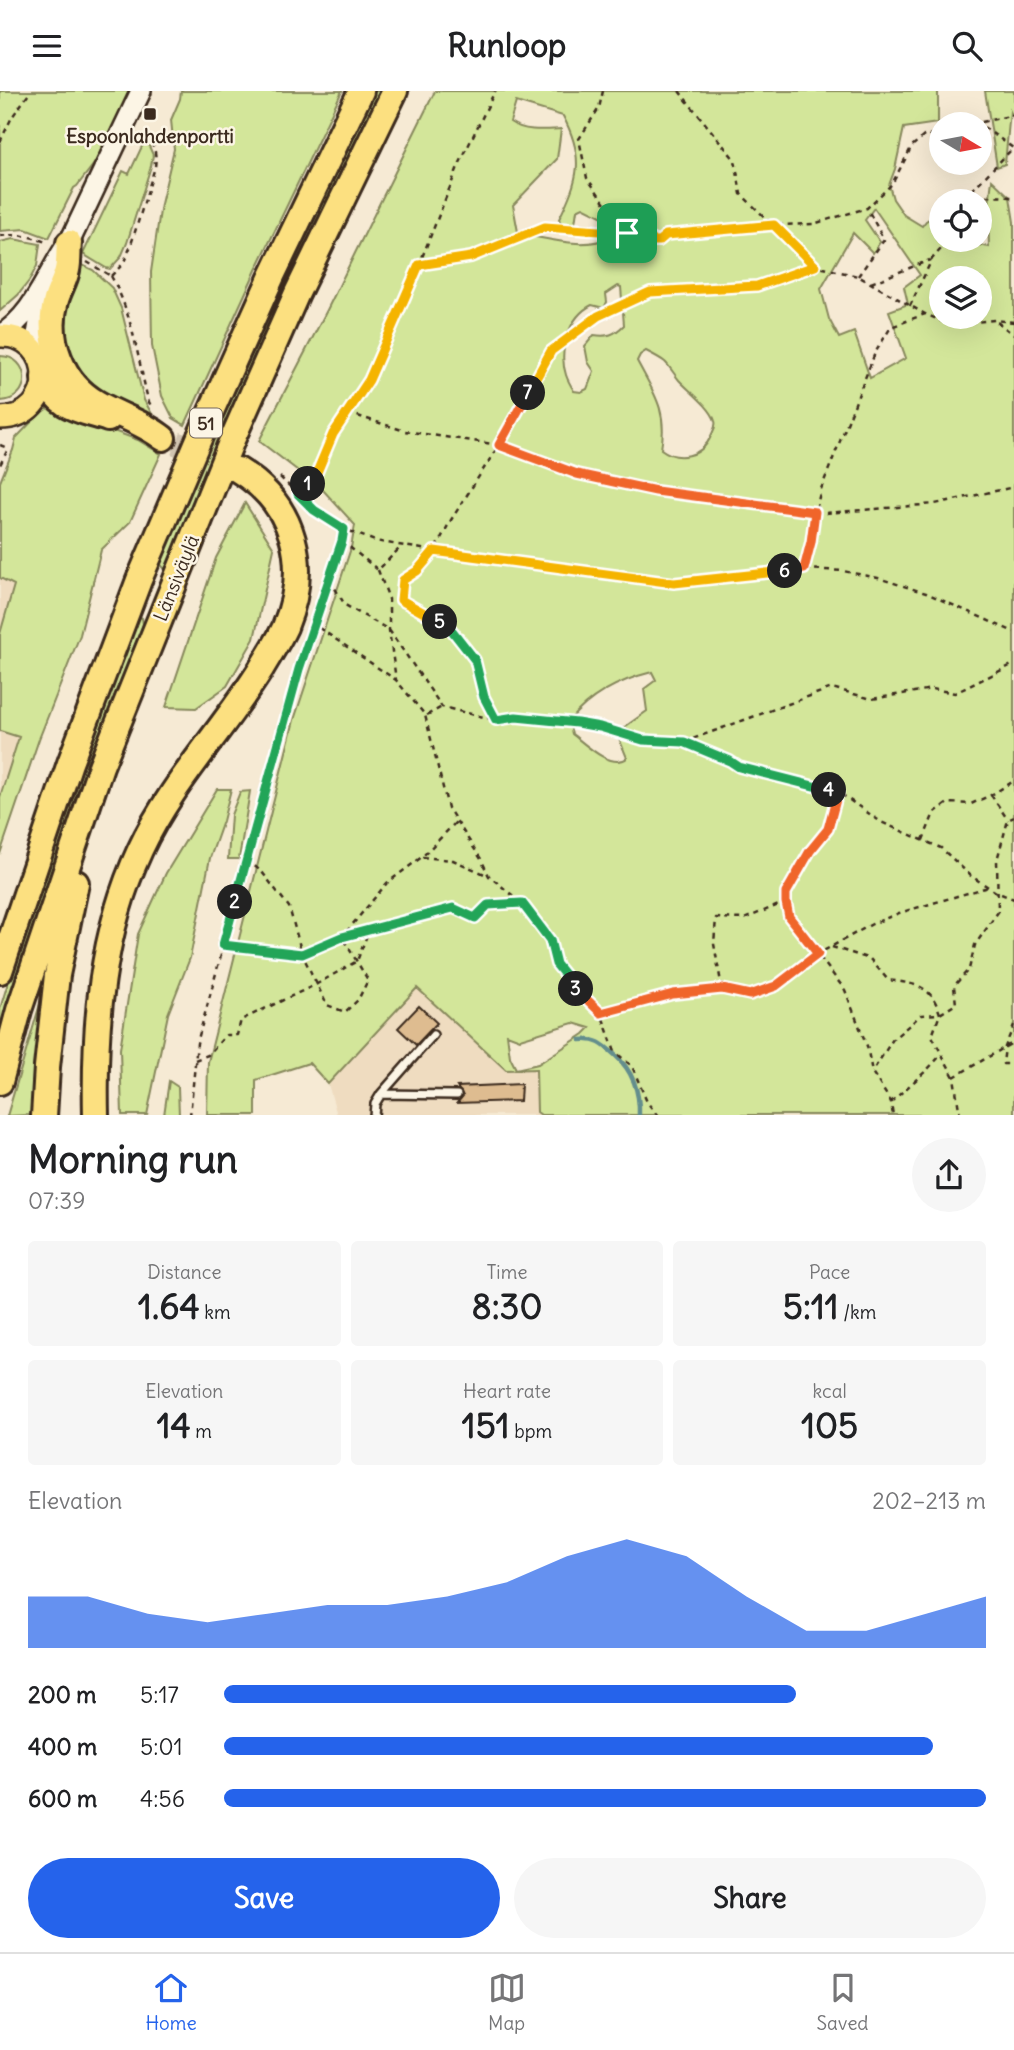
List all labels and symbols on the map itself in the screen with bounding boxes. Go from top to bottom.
marker: Espoonlahdenportti [142,106,158,122]
north arrow [929,112,992,175]
place label: Espoonlahdenportti [66,124,234,148]
pin [597,203,657,263]
pin: 7 [510,375,546,411]
road number: 51 [190,409,222,437]
pin: 1 [290,467,326,501]
street label: Länsiväylä [148,531,204,625]
pin: 6 [768,553,802,589]
pin: 5 [422,605,458,639]
pin: 4 [812,773,846,807]
pin: 2 [218,885,252,919]
pin: 3 [558,971,594,1007]

